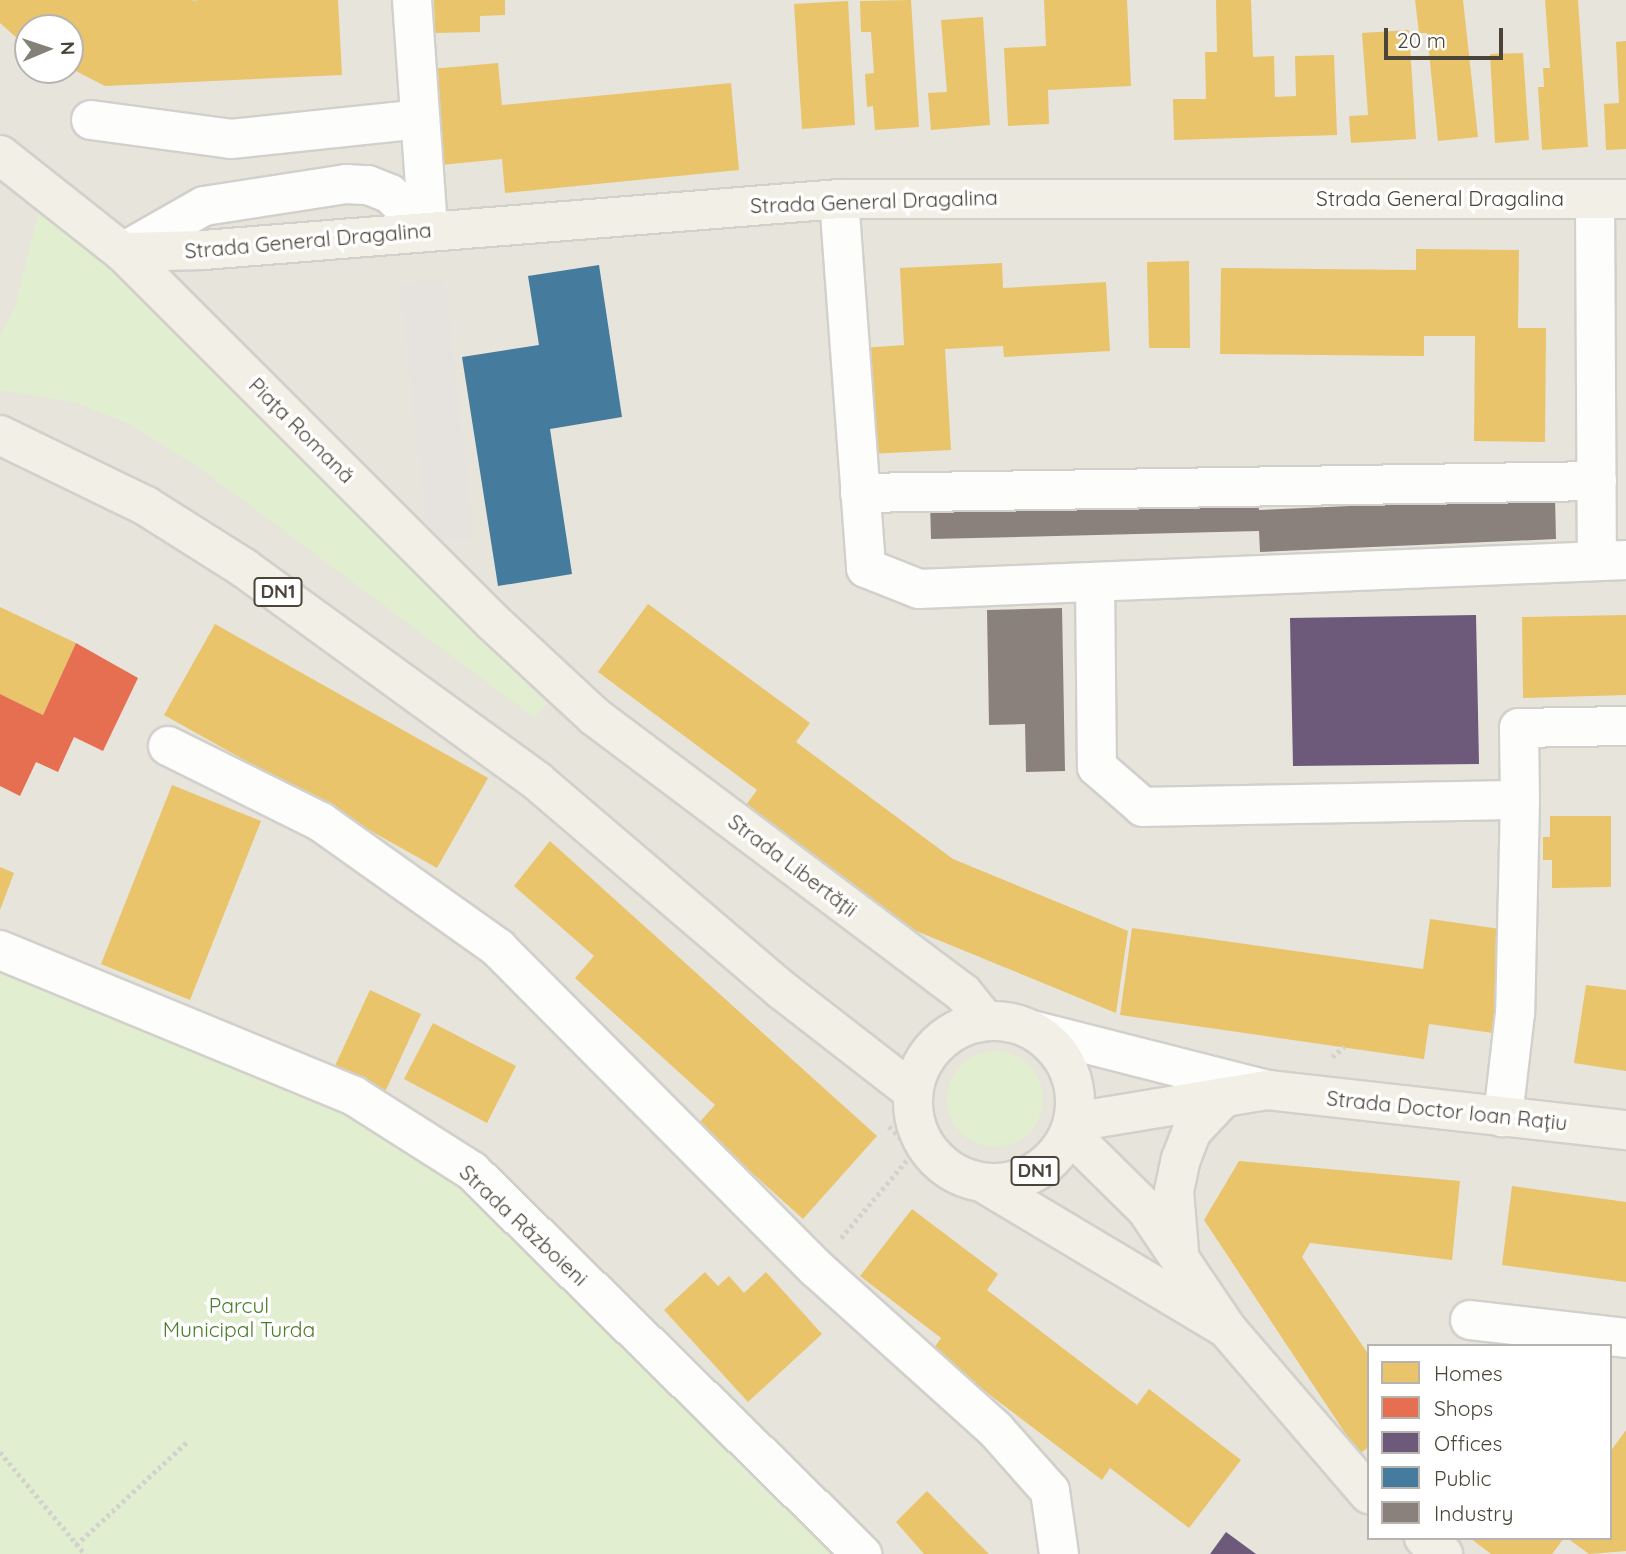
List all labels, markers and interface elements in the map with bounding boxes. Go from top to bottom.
north arrow [14,14,84,84]
scale bar [1388,14,1507,58]
text: 20 m [1397,27,1446,53]
text: N [56,41,80,56]
street label: Strada General Dragalina [750,184,998,218]
street label: Strada General Dragalina [1316,185,1564,211]
street label: Strada General Dragalina [183,217,433,263]
street label: Piața Romană [244,372,360,488]
road number: DN1 [254,576,302,608]
street label: Strada Libertății [724,808,862,922]
street label: Strada Doctor Ioan Rațiu [1325,1085,1569,1135]
road number: DN1 [1010,1156,1060,1186]
street label: Strada Războieni [455,1159,593,1291]
park label: Parcul Municipal Turda [163,1292,315,1342]
legend [1367,1344,1612,1540]
text: Homes [1434,1360,1503,1386]
text: Shops [1434,1395,1493,1421]
text: Offices [1434,1430,1502,1456]
text: Public [1434,1465,1491,1491]
text: Industry [1434,1500,1513,1526]

